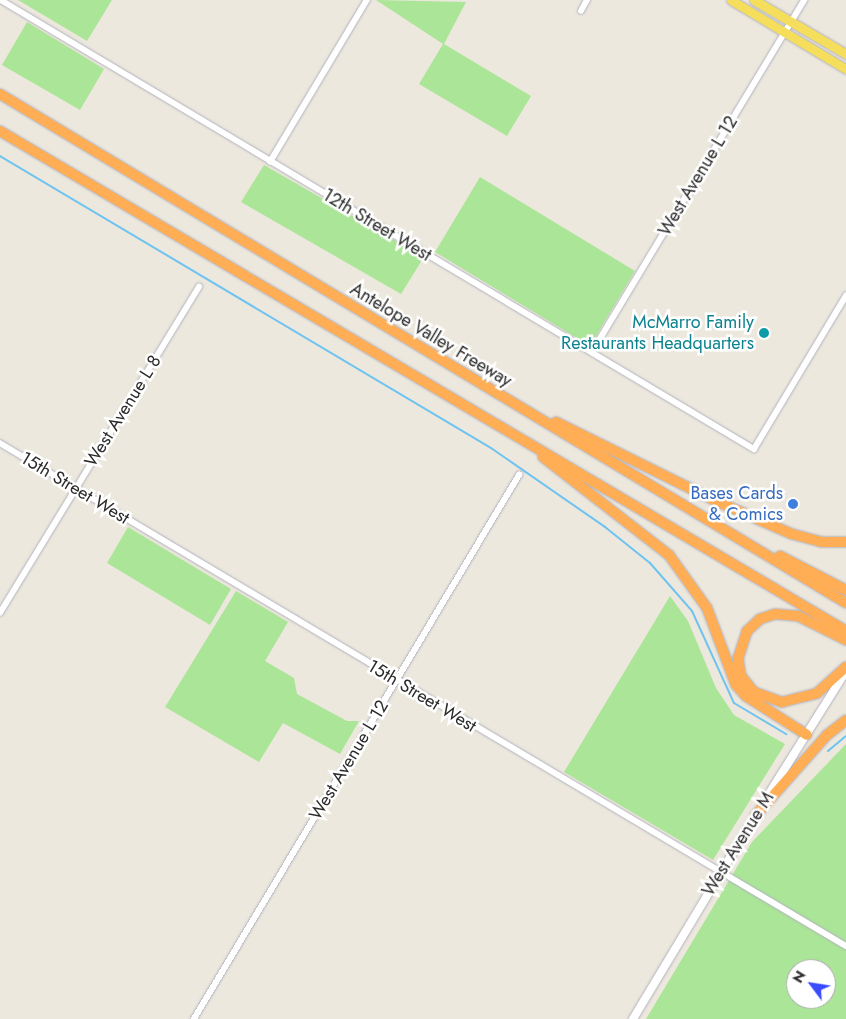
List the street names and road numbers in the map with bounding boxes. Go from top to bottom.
street label: West Avenue L 12 [654,112,742,240]
street label: 12th Street West [319,184,435,266]
street label: Antelope Valley Freeway [346,278,516,392]
street label: West Avenue L 8 [80,351,166,471]
street label: 15th Street West [17,447,133,529]
street label: 15th Street West [364,655,480,737]
street label: West Avenue L 12 [305,696,393,824]
street label: West Avenue M [697,788,779,900]

